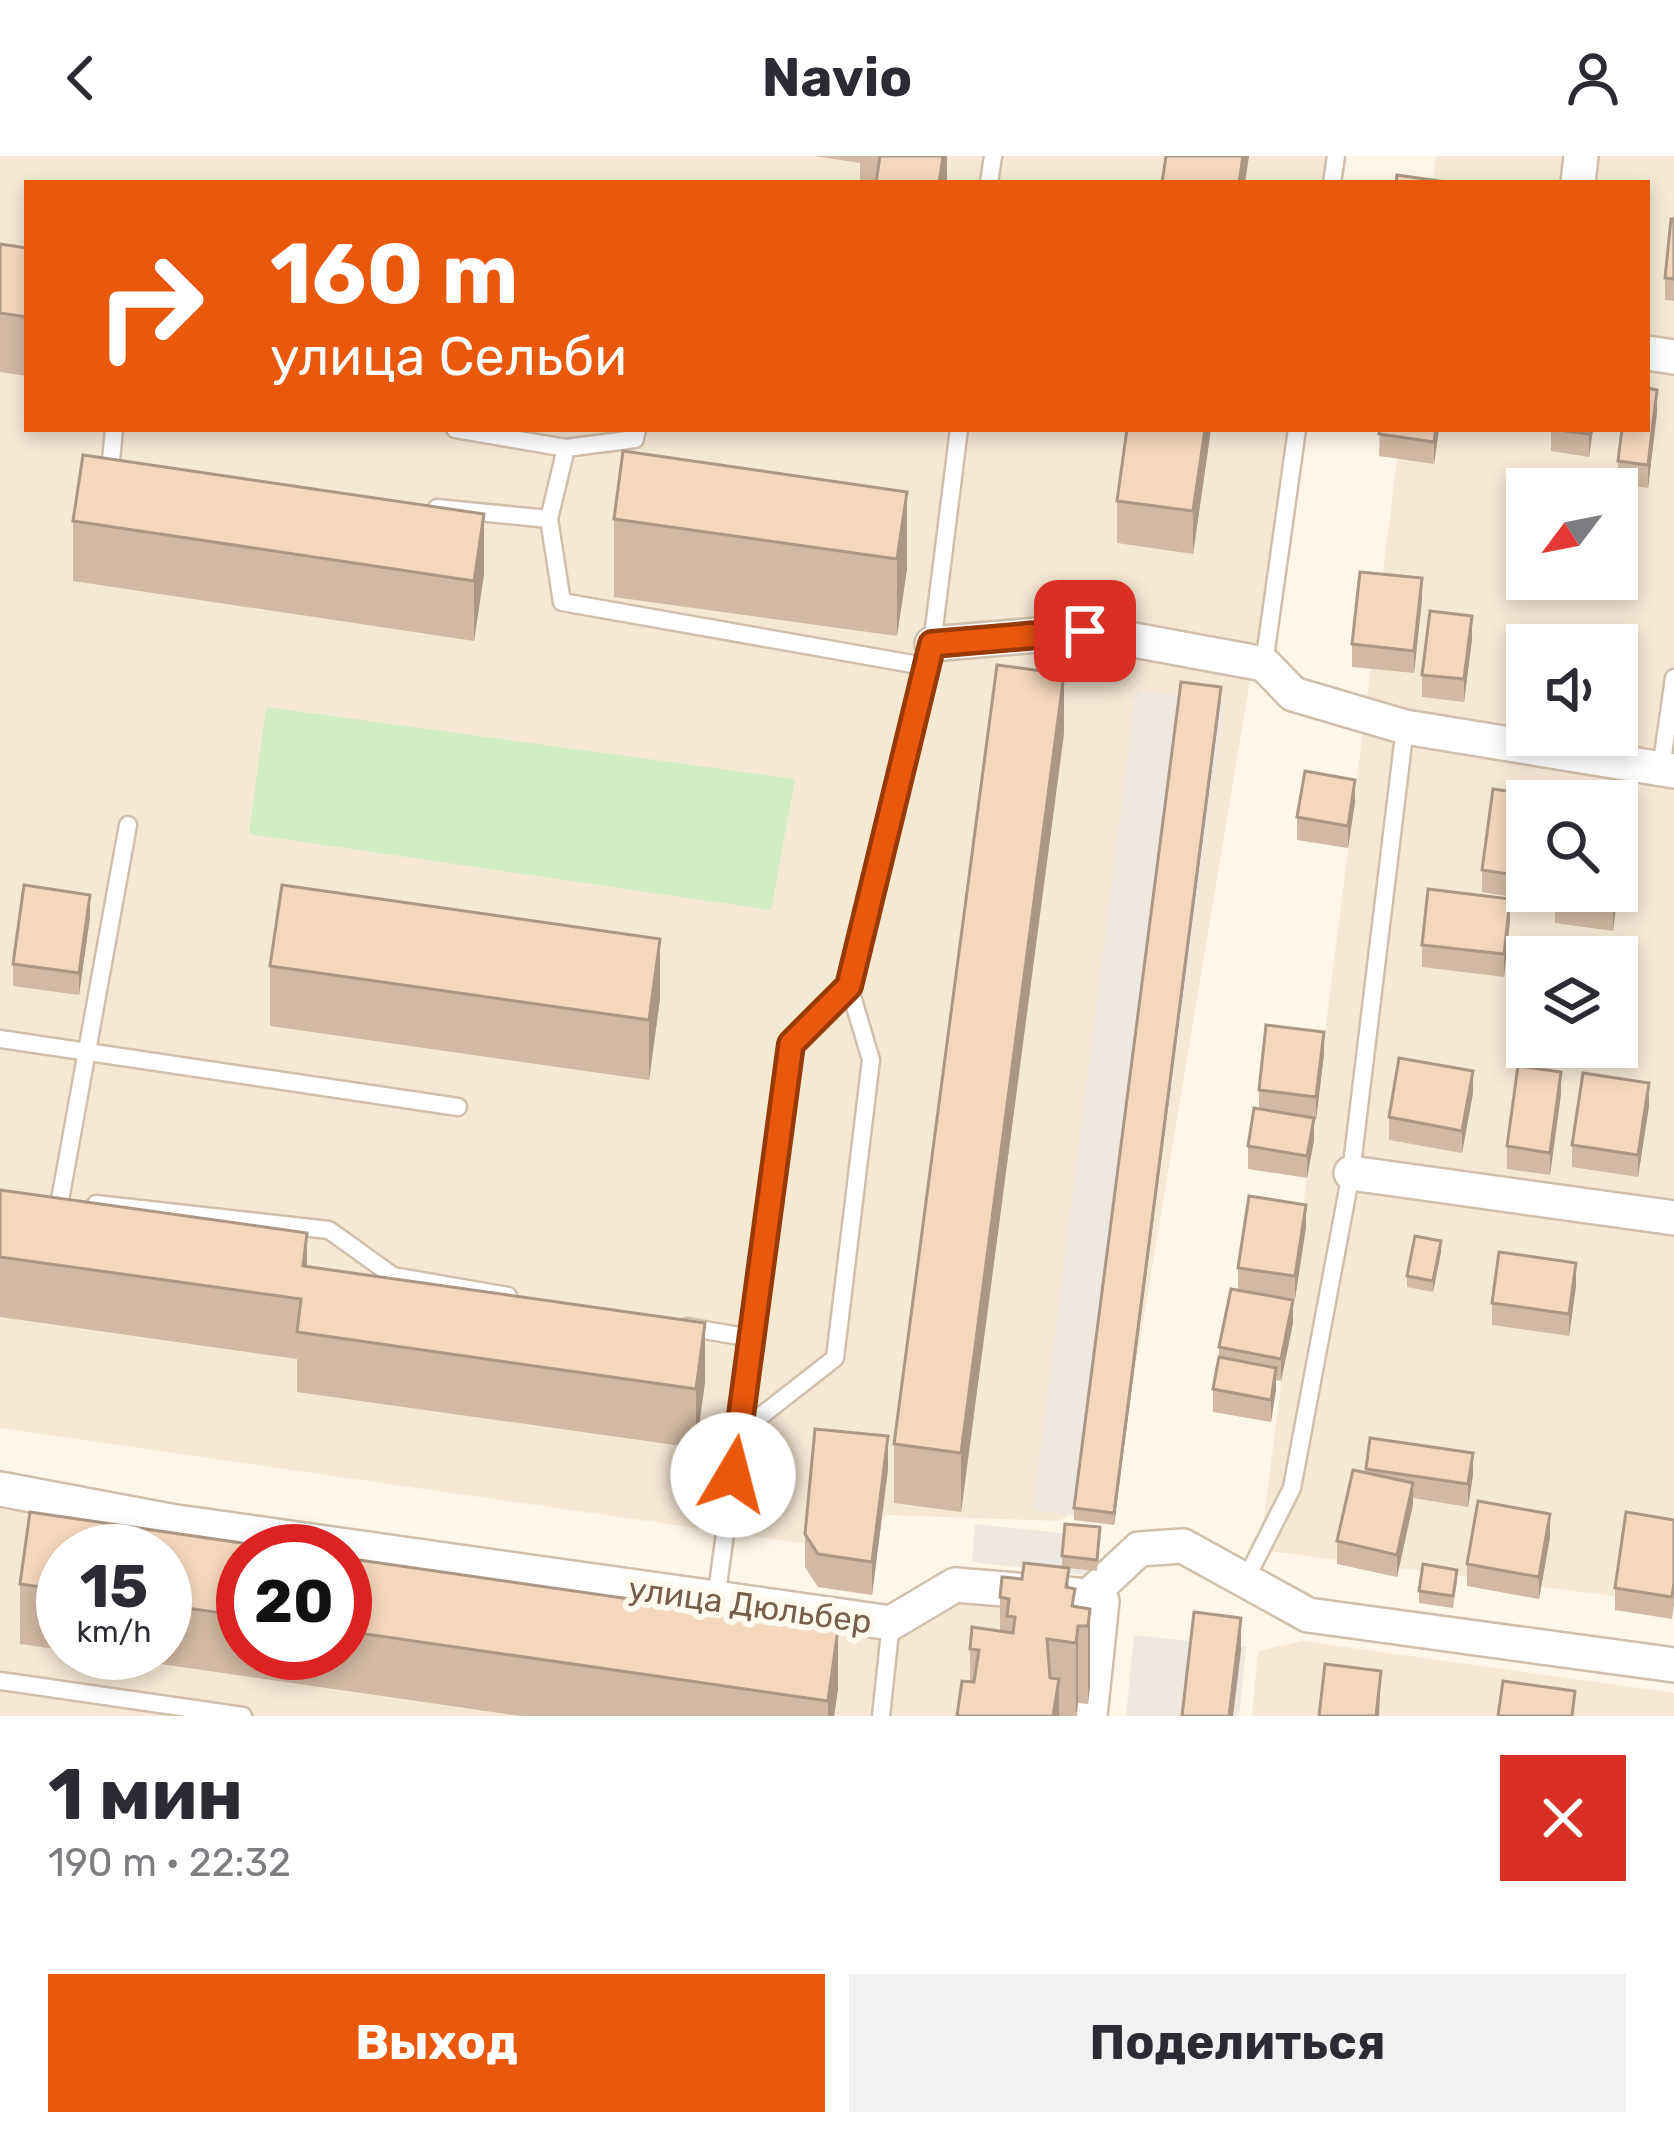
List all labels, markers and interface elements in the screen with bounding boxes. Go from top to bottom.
icon: back [48,45,114,111]
icon: person [1560,45,1626,111]
text: Navio [762,46,912,110]
text: 160 m [270,224,518,324]
icon: right [72,228,228,384]
text: улица Сельби [270,325,627,389]
north arrow [1506,468,1638,600]
map controls [1506,468,1638,1068]
pin [1034,580,1136,682]
icon: arrive [1052,598,1118,664]
button: sound [1506,624,1638,756]
button: search [1506,780,1638,912]
button: layers [1506,936,1638,1068]
position arrow [670,1412,796,1538]
speed limit sign: 20 [216,1524,372,1680]
text: 15 [80,1551,148,1622]
street label: улица Дюльбер [626,1569,874,1641]
text: km/h [77,1614,151,1650]
text: 1 мин [48,1752,243,1837]
button: close [1500,1755,1626,1881]
text: 190 m · 22:32 [48,1840,291,1886]
button: Выход [48,1974,825,2112]
button: Поделиться [849,1974,1626,2112]

